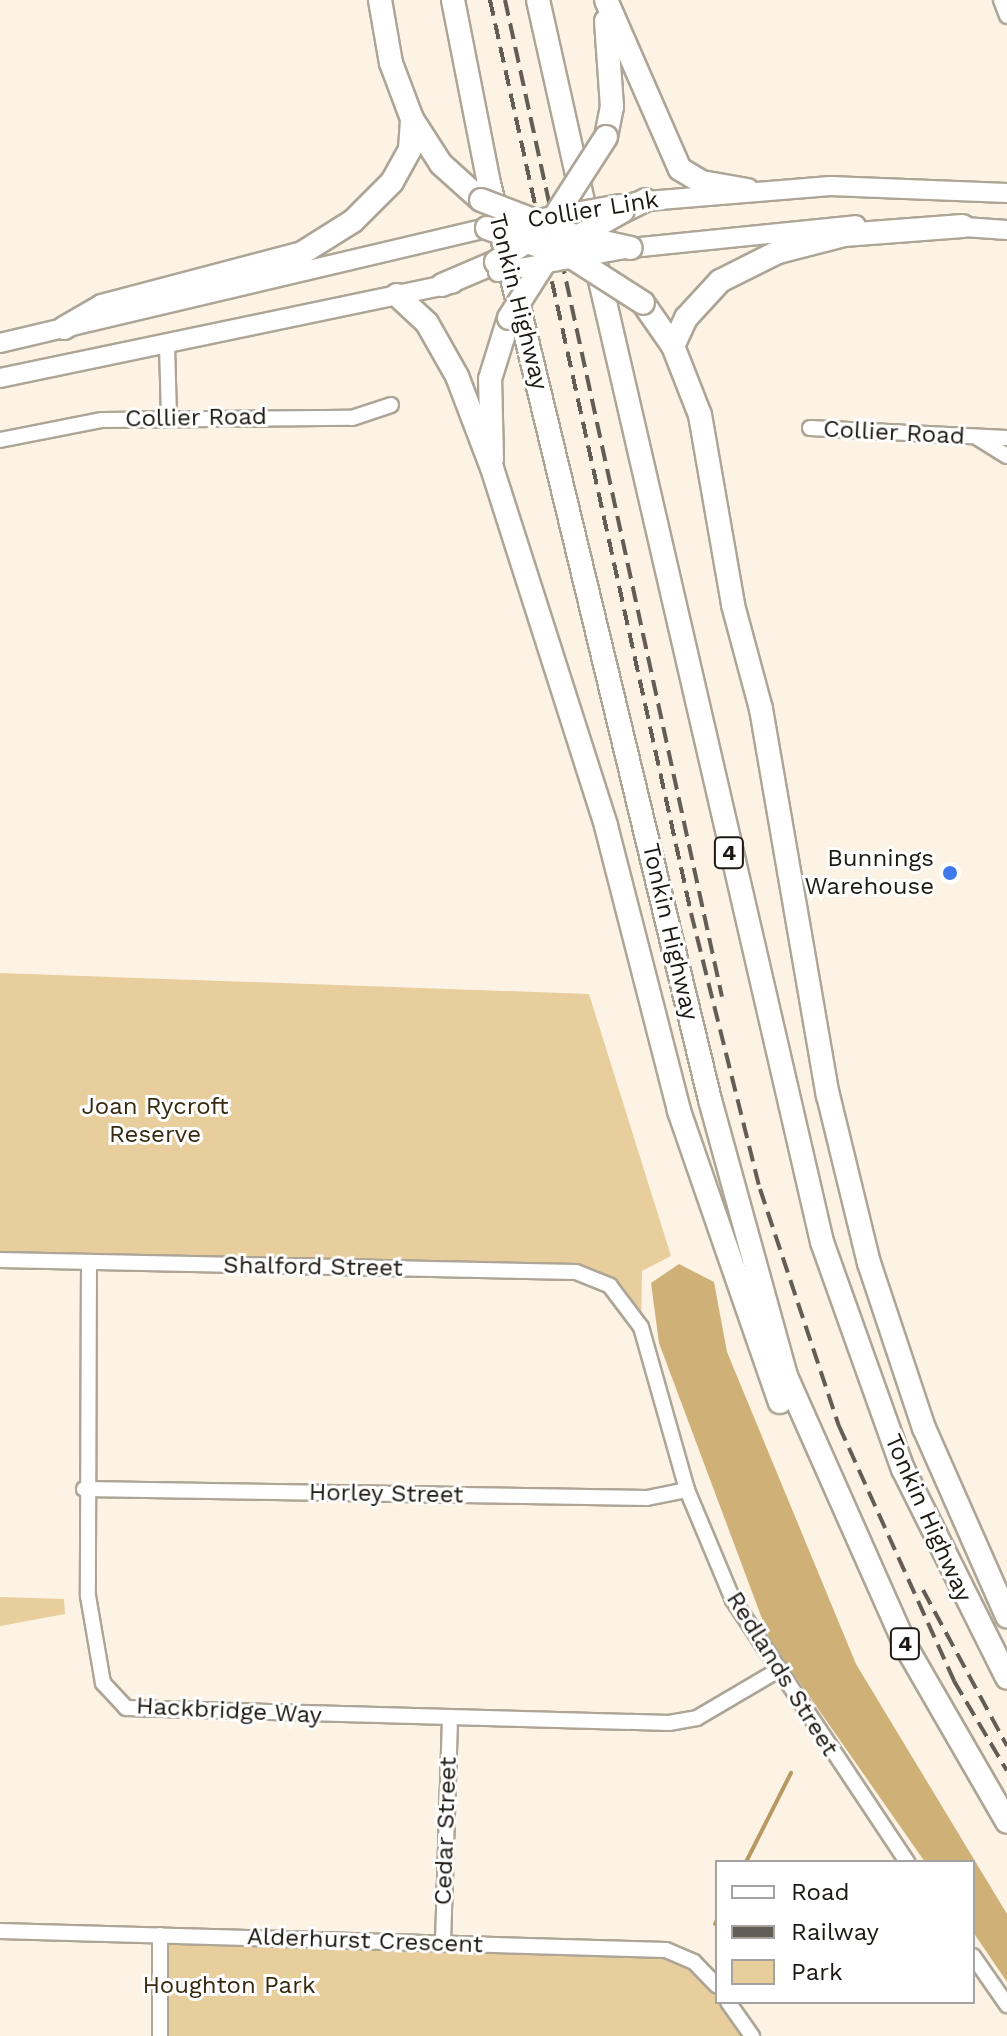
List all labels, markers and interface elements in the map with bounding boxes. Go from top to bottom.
street label: Collier Link [525,185,661,235]
street label: Tonkin Highway [482,211,554,393]
street label: Collier Road [125,402,267,434]
street label: Collier Road [822,415,966,451]
road number: 4 [713,835,745,871]
street label: Tonkin Highway [636,841,704,1023]
place label: Bunnings Warehouse [804,845,934,901]
marker: Bunnings Warehouse [941,864,959,882]
park label: Joan Rycroft Reserve [81,1093,229,1149]
street label: Shalford Street [223,1251,403,1283]
street label: Tonkin Highway [878,1430,978,1606]
street label: Horley Street [308,1478,464,1510]
street label: Redlands Street [720,1587,844,1761]
road number: 4 [889,1626,921,1662]
street label: Hackbridge Way [135,1692,323,1730]
street label: Cedar Street [429,1756,463,1906]
legend [715,1860,975,2004]
text: Road [791,1878,850,1906]
text: Railway [791,1918,879,1946]
street label: Alderhurst Crescent [247,1922,483,1960]
text: Park [791,1958,843,1986]
park label: Houghton Park [142,1972,316,2000]

